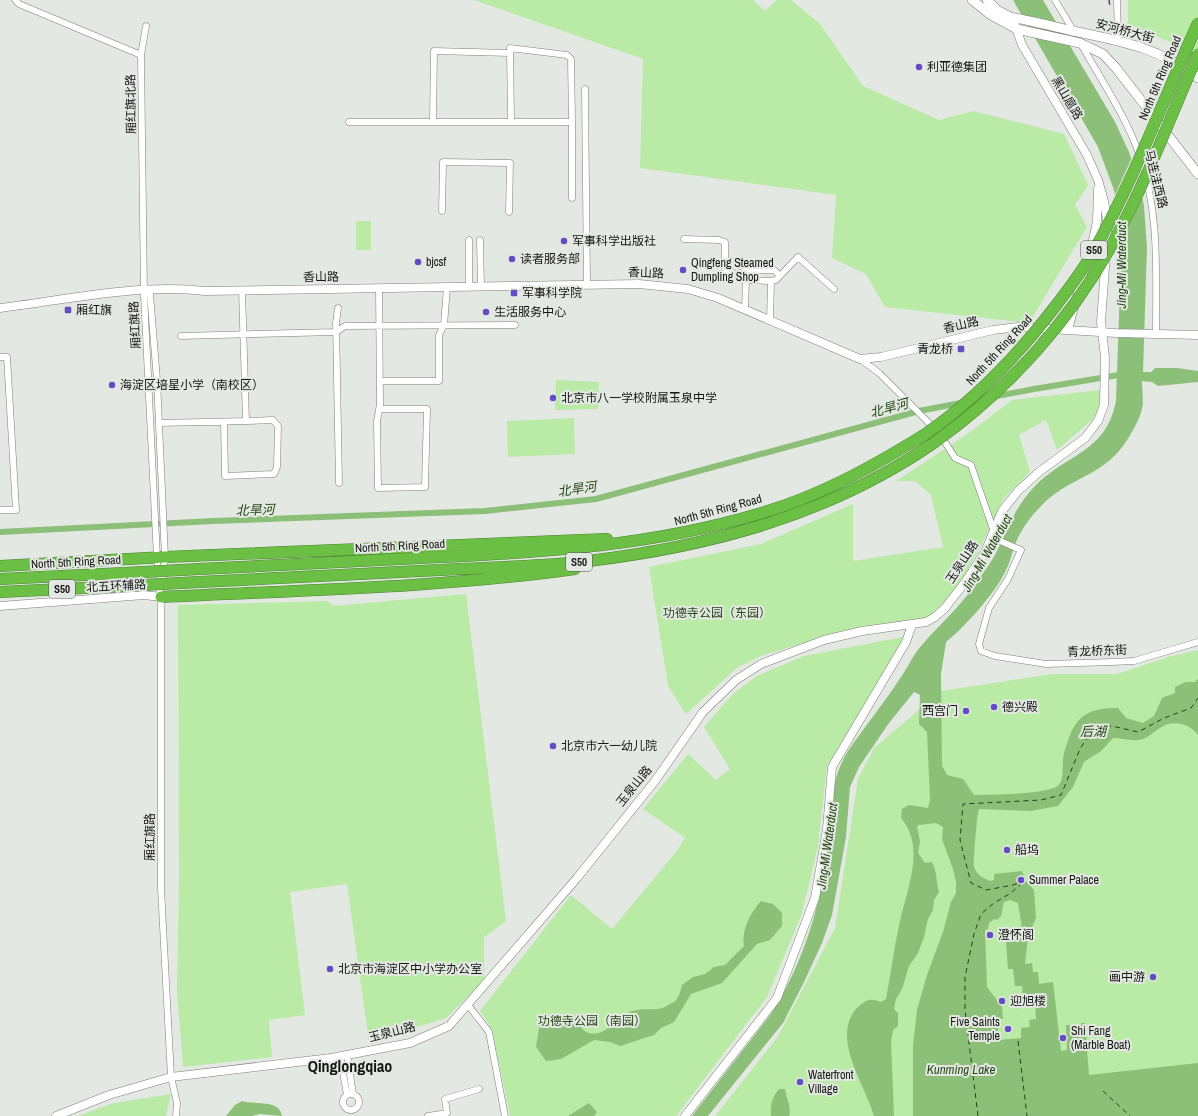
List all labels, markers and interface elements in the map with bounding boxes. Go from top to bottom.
street label: 安河桥大街 [1094,16,1156,46]
street label: North 5th Ring Road [1135,33,1185,123]
place label: 利亚德集团 [927,59,987,75]
marker: 利亚德集团 [914,62,924,72]
street label: 黑山扈路 [1048,73,1086,123]
street label: 厢红旗北路 [122,74,140,134]
street label: 马连洼西路 [1141,148,1171,210]
water label: Jing-Mi Waterduct [1113,221,1130,309]
place label: 军事科学出版社 [572,233,656,249]
marker: 军事科学出版社 [559,236,569,246]
road number: S50 [1081,241,1107,259]
place label: 读者服务部 [520,251,580,267]
place label: bjcsf [426,254,446,270]
marker: 读者服务部 [507,254,517,264]
place label: Qingfeng Steamed Dumpling Shop [691,255,774,285]
marker: bjcsf [413,257,423,267]
street label: 香山路 [628,264,664,282]
marker: Qingfeng Steamed Dumpling Shop [678,265,688,275]
street label: 香山路 [303,269,339,285]
place label: 军事科学院 [522,285,582,301]
marker: 军事科学院 [509,288,519,298]
street label: 厢红旗路 [126,301,144,349]
place label: 厢红旗 [76,302,112,318]
place label: 生活服务中心 [494,304,566,320]
marker: 厢红旗 [63,305,73,315]
marker: 生活服务中心 [481,307,491,317]
street label: North 5th Ring Road [962,312,1036,388]
street label: 香山路 [942,313,980,337]
place label: 青龙桥 [917,341,953,357]
marker: 青龙桥 [956,344,966,354]
place label: 海淀区培星小学（南校区） [120,377,264,393]
marker: 海淀区培星小学（南校区） [107,380,117,390]
place label: 北京市八一学校附属玉泉中学 [561,390,717,406]
marker: 北京市八一学校附属玉泉中学 [548,393,558,403]
water label: 北旱河 [868,394,913,421]
water label: 北旱河 [556,477,600,500]
street label: North 5th Ring Road [672,491,764,529]
water label: 北旱河 [235,501,278,519]
water label: Jing-Mi Waterduct [957,510,1017,596]
street label: North 5th Ring Road [355,536,445,556]
street label: 玉泉山路 [942,538,982,586]
street label: North 5th Ring Road [31,552,121,572]
road number: S50 [566,553,592,571]
street label: 北五环辅路 [86,576,146,596]
road number: S50 [49,580,75,598]
park label: 功德寺公园（东园） [663,605,771,621]
street label: 青龙桥东街 [1067,642,1127,660]
place label: 德兴殿 [1002,699,1038,715]
marker: 德兴殿 [989,702,999,712]
place label: 西宫门 [922,703,958,719]
marker: 西宫门 [961,706,971,716]
water label: 后湖 [1080,723,1108,740]
place label: 北京市六一幼儿院 [561,738,657,754]
marker: 北京市六一幼儿院 [548,741,558,751]
street label: 玉泉山路 [613,762,655,810]
water label: Jing-Mi Waterduct [812,801,842,891]
street label: 厢红旗路 [142,813,158,861]
place label: 船坞 [1015,842,1039,858]
marker: 船坞 [1002,845,1012,855]
place label: Summer Palace [1029,872,1099,888]
marker: Summer Palace [1016,875,1026,885]
place label: 澄怀阁 [998,927,1034,943]
marker: 澄怀阁 [985,930,995,940]
place label: 北京市海淀区中小学办公室 [338,961,482,977]
marker: 北京市海淀区中小学办公室 [325,964,335,974]
place label: 画中游 [1109,969,1145,985]
marker: 画中游 [1148,972,1158,982]
place label: 迎旭楼 [1010,993,1046,1009]
marker: 迎旭楼 [997,996,1007,1006]
park label: 功德寺公园（南园） [538,1013,646,1029]
place label: Five Saints Temple [950,1014,1000,1044]
street label: 玉泉山路 [367,1018,417,1046]
place label: Shi Fang (Marble Boat) [1071,1023,1131,1053]
marker: Five Saints Temple [1003,1024,1013,1034]
marker: Shi Fang (Marble Boat) [1058,1033,1068,1043]
district label: Qinglongqiao [308,1055,392,1077]
water label: Kunming Lake [927,1061,995,1078]
place label: Waterfront Village [808,1067,854,1097]
marker: Waterfront Village [795,1077,805,1087]

